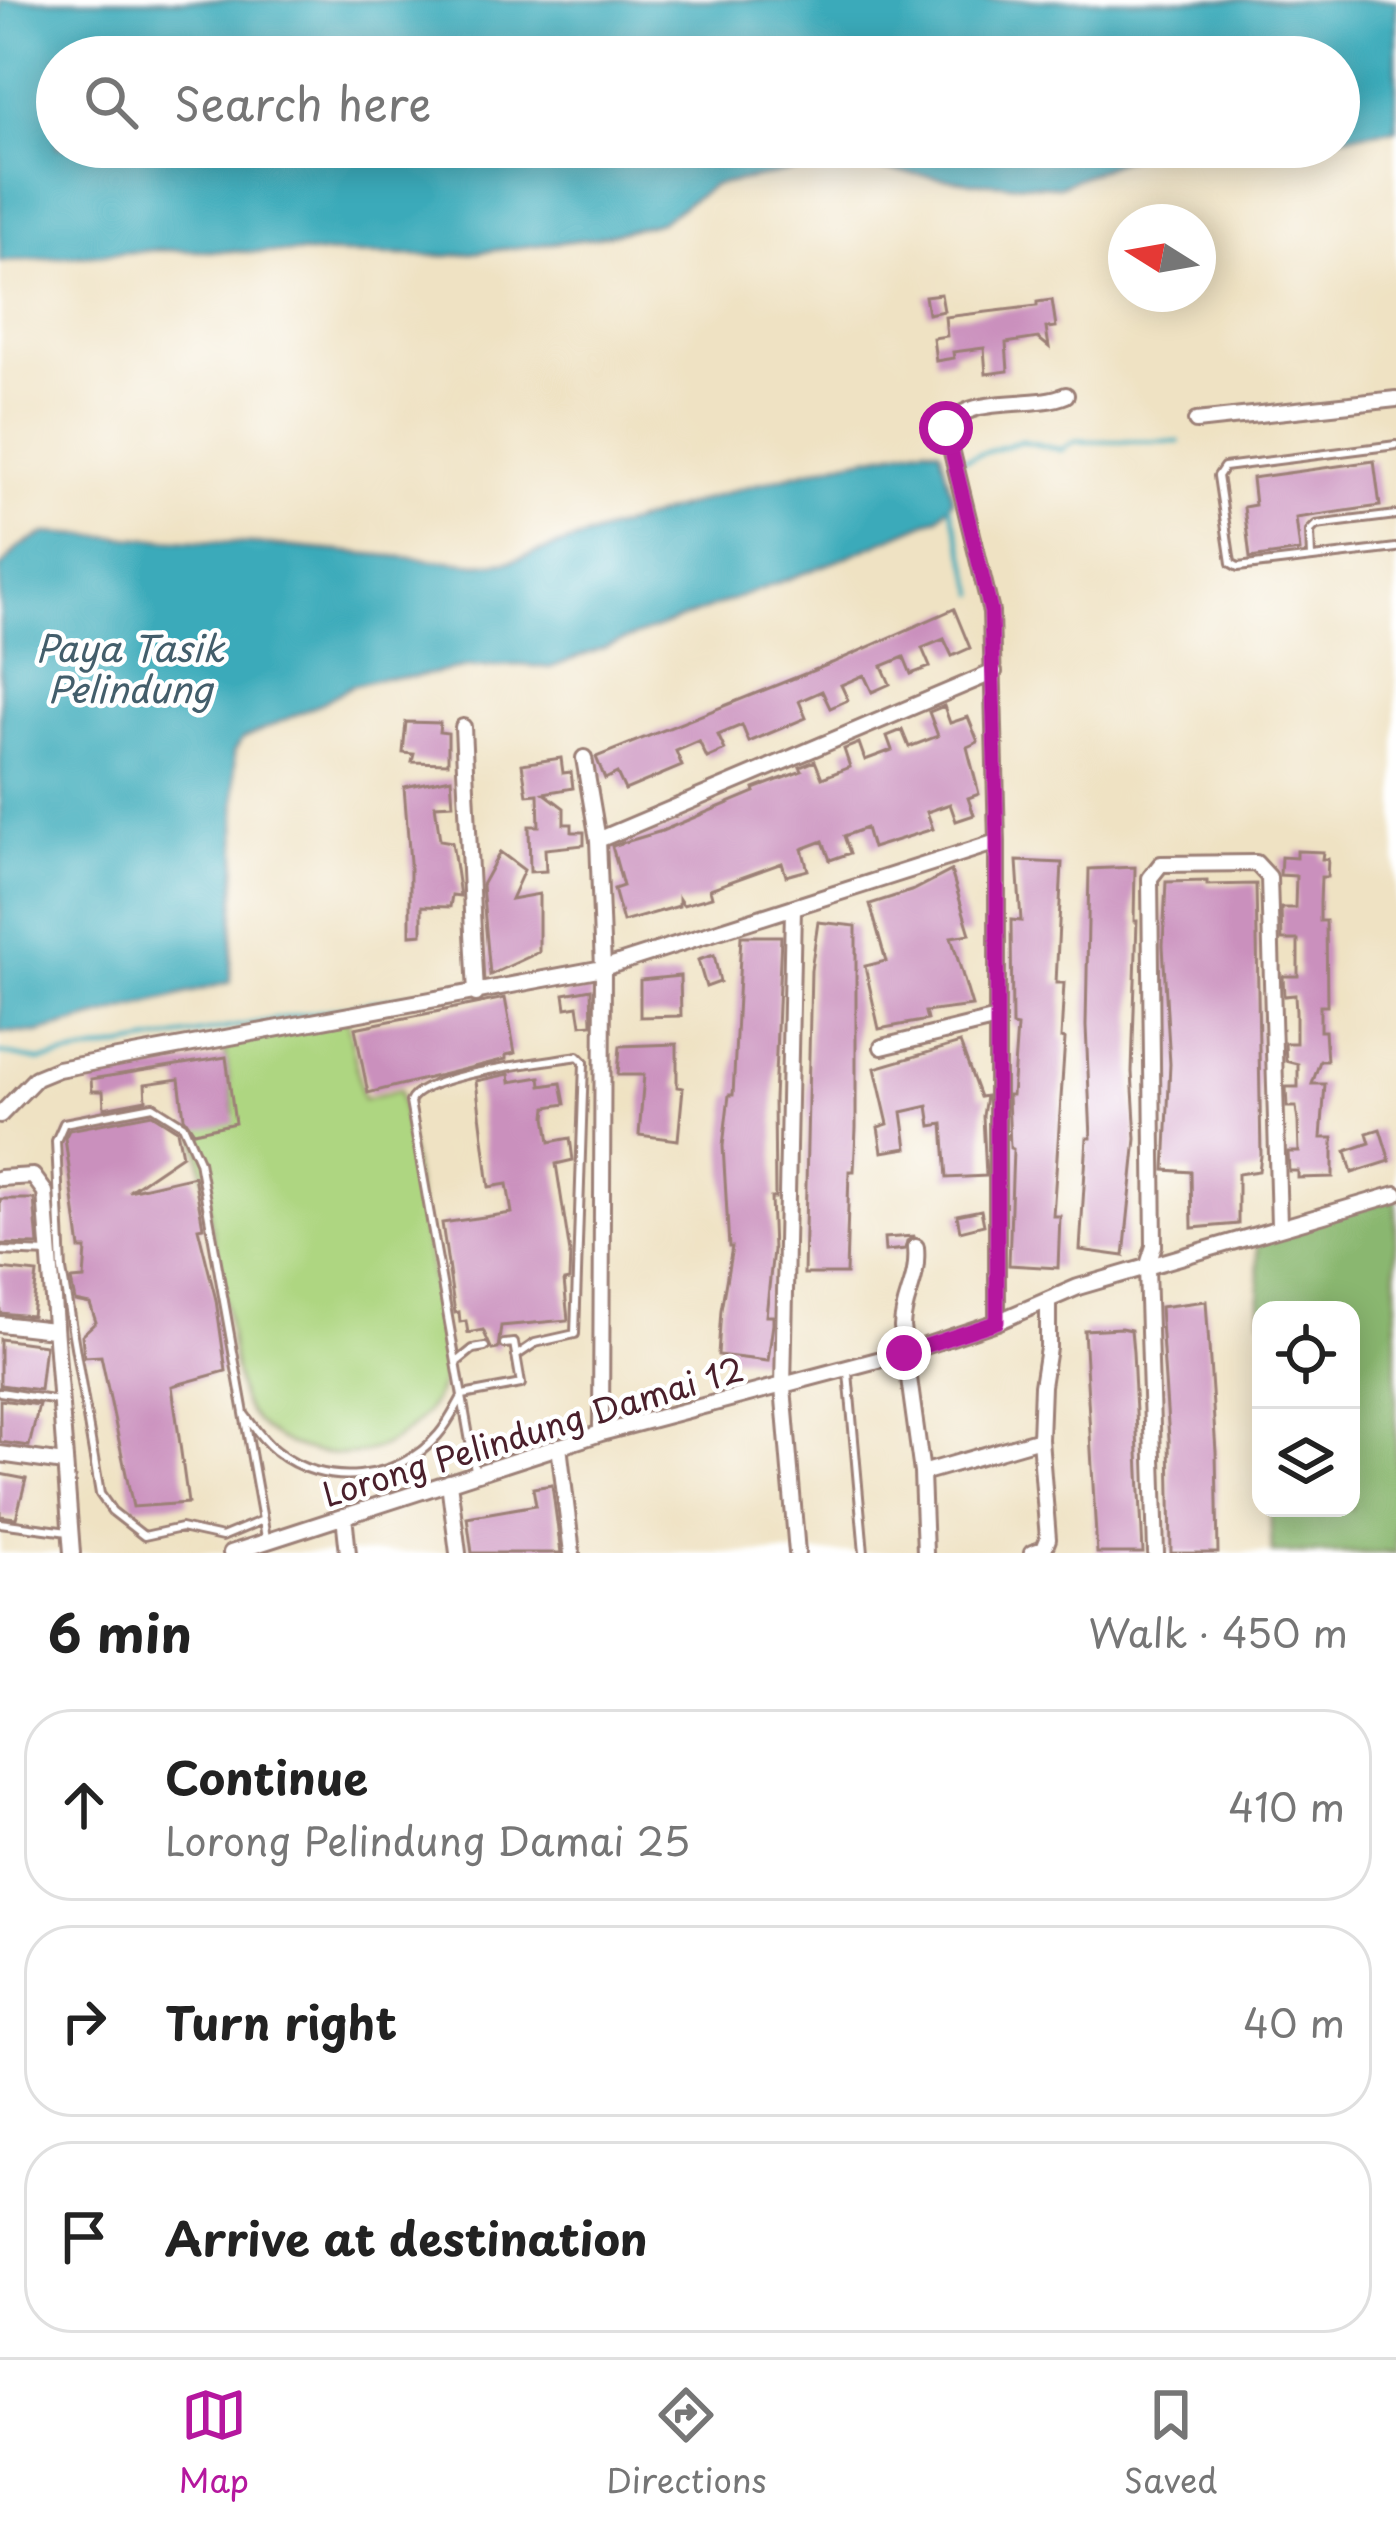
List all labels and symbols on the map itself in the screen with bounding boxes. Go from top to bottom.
north arrow [1108,204,1216,312]
route start [919,401,973,455]
water label: Paya Tasik Pelindung [36,620,226,715]
route end [877,1326,931,1380]
street label: Lorong Pelindung Damai 12 [316,1342,749,1518]

